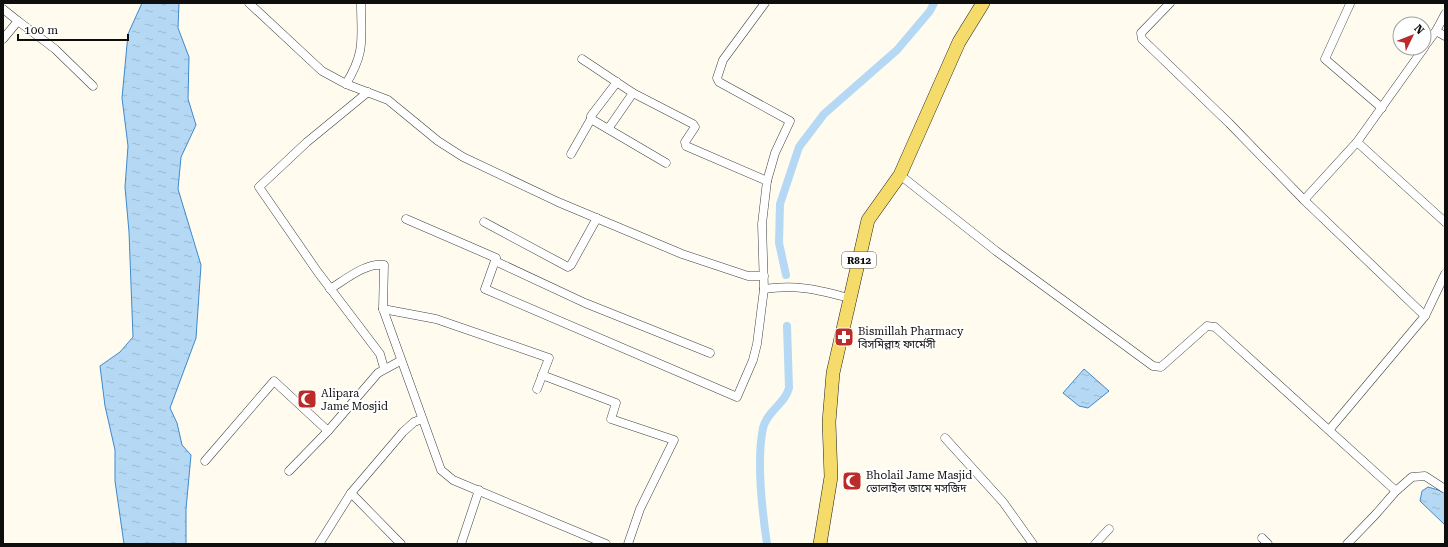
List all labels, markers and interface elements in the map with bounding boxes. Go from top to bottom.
scale bar [18,16,128,42]
north arrow [1392,16,1432,56]
text: N [1411,22,1427,37]
text: 100 m [24,23,58,37]
road number: R812 [842,252,876,268]
place label: Bismillah Pharmacy বিসমিল্লাহ ফার্মেসী [857,325,964,351]
pharmacy icon: Bismillah Pharmacy বিসমিল্লাহ ফার্মেসী [833,326,855,348]
place label: Alipara Jame Mosjid [321,387,388,413]
mosque icon: Alipara Jame Mosjid [296,388,318,410]
place label: Bholail Jame Masjid ভোলাইল জামে মসজিদ [866,469,972,495]
mosque icon: Bholail Jame Masjid ভোলাইল জামে মসজিদ [841,470,863,492]

